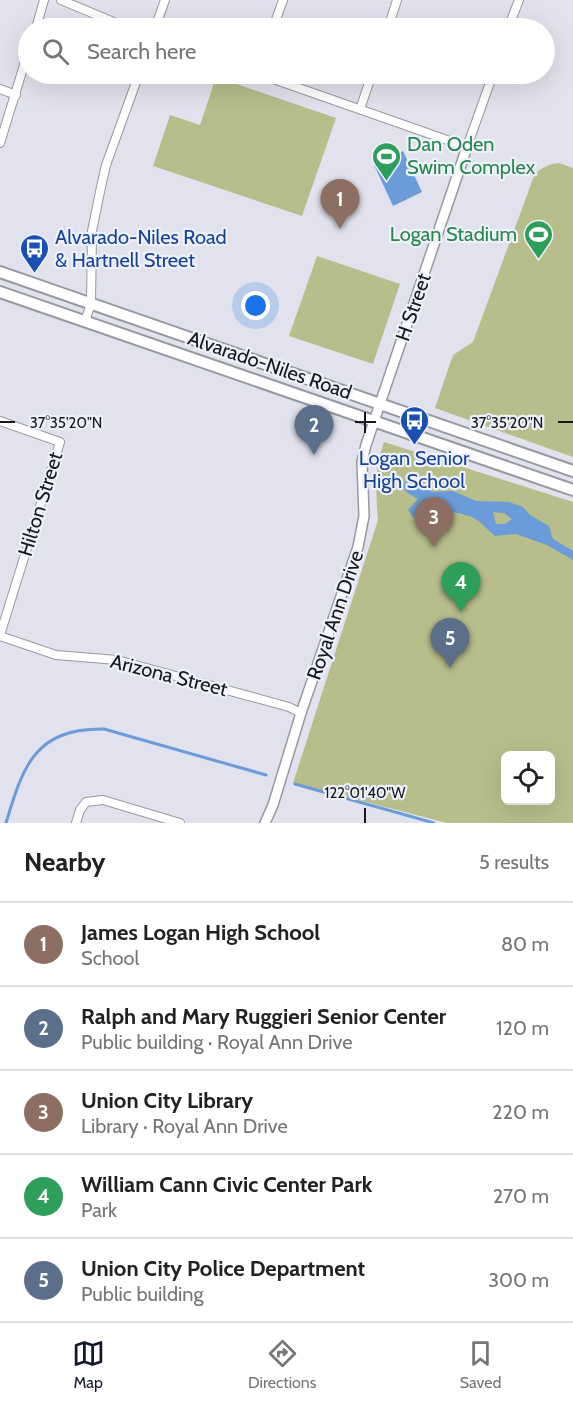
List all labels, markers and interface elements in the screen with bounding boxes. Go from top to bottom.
search box [18,18,555,84]
icon: search [39,35,72,68]
text: Search here [87,38,196,65]
place label: Dan Oden Swim Complex [407,132,536,179]
sports icon: Dan Oden Swim Complex [370,140,402,182]
pin: 1 [320,180,360,229]
sports icon: Logan Stadium [522,218,554,260]
place label: Logan Stadium [390,222,517,246]
place label: Alvarado-Niles Road & Hartnell Street [55,225,227,272]
bus stop icon: Alvarado-Niles Road & Hartnell Street [18,232,50,274]
street label: H Street [390,270,436,344]
your location [241,291,270,320]
street label: Alvarado-Niles Road [185,326,355,404]
bus stop icon: Logan Senior High School [398,404,430,446]
pin: 2 [294,406,334,455]
text: 37°35'20"N [30,414,102,432]
text: 37°35'20"N [471,414,543,432]
place label: Logan Senior High School [359,446,470,493]
street label: Hilton Street [13,449,67,559]
pin: 3 [414,498,454,547]
street label: Royal Ann Drive [302,547,368,683]
pin: 4 [442,562,480,612]
pin: 5 [430,618,470,668]
street label: Arizona Street [108,649,230,701]
map controls [501,751,555,805]
button: locate [501,751,555,805]
text: 122°01'40"W [325,784,406,802]
text: Nearby [24,846,105,878]
text: 5 results [479,850,549,874]
text: James Logan High School [81,919,320,946]
text: 1 [40,932,47,956]
text: 80 m [501,932,549,956]
text: School [81,946,139,970]
text: Ralph and Mary Ruggieri Senior Center [81,1003,446,1030]
text: 2 [38,1016,49,1040]
text: 120 m [496,1016,549,1040]
text: Public building · Royal Ann Drive [81,1030,352,1054]
text: Union City Library [81,1087,253,1114]
text: 3 [38,1100,49,1124]
text: 220 m [492,1100,549,1124]
text: Library · Royal Ann Drive [81,1114,288,1138]
text: William Cann Civic Center Park [81,1171,372,1198]
text: 4 [37,1184,50,1208]
text: 270 m [493,1184,549,1208]
text: Park [81,1198,117,1222]
text: Union City Police Department [81,1255,365,1282]
text: 5 [38,1268,49,1292]
text: 300 m [488,1268,549,1292]
text: Public building [81,1282,203,1306]
tab: Map [72,1337,105,1392]
tab: Directions [248,1337,316,1392]
tab: Saved [460,1337,501,1392]

